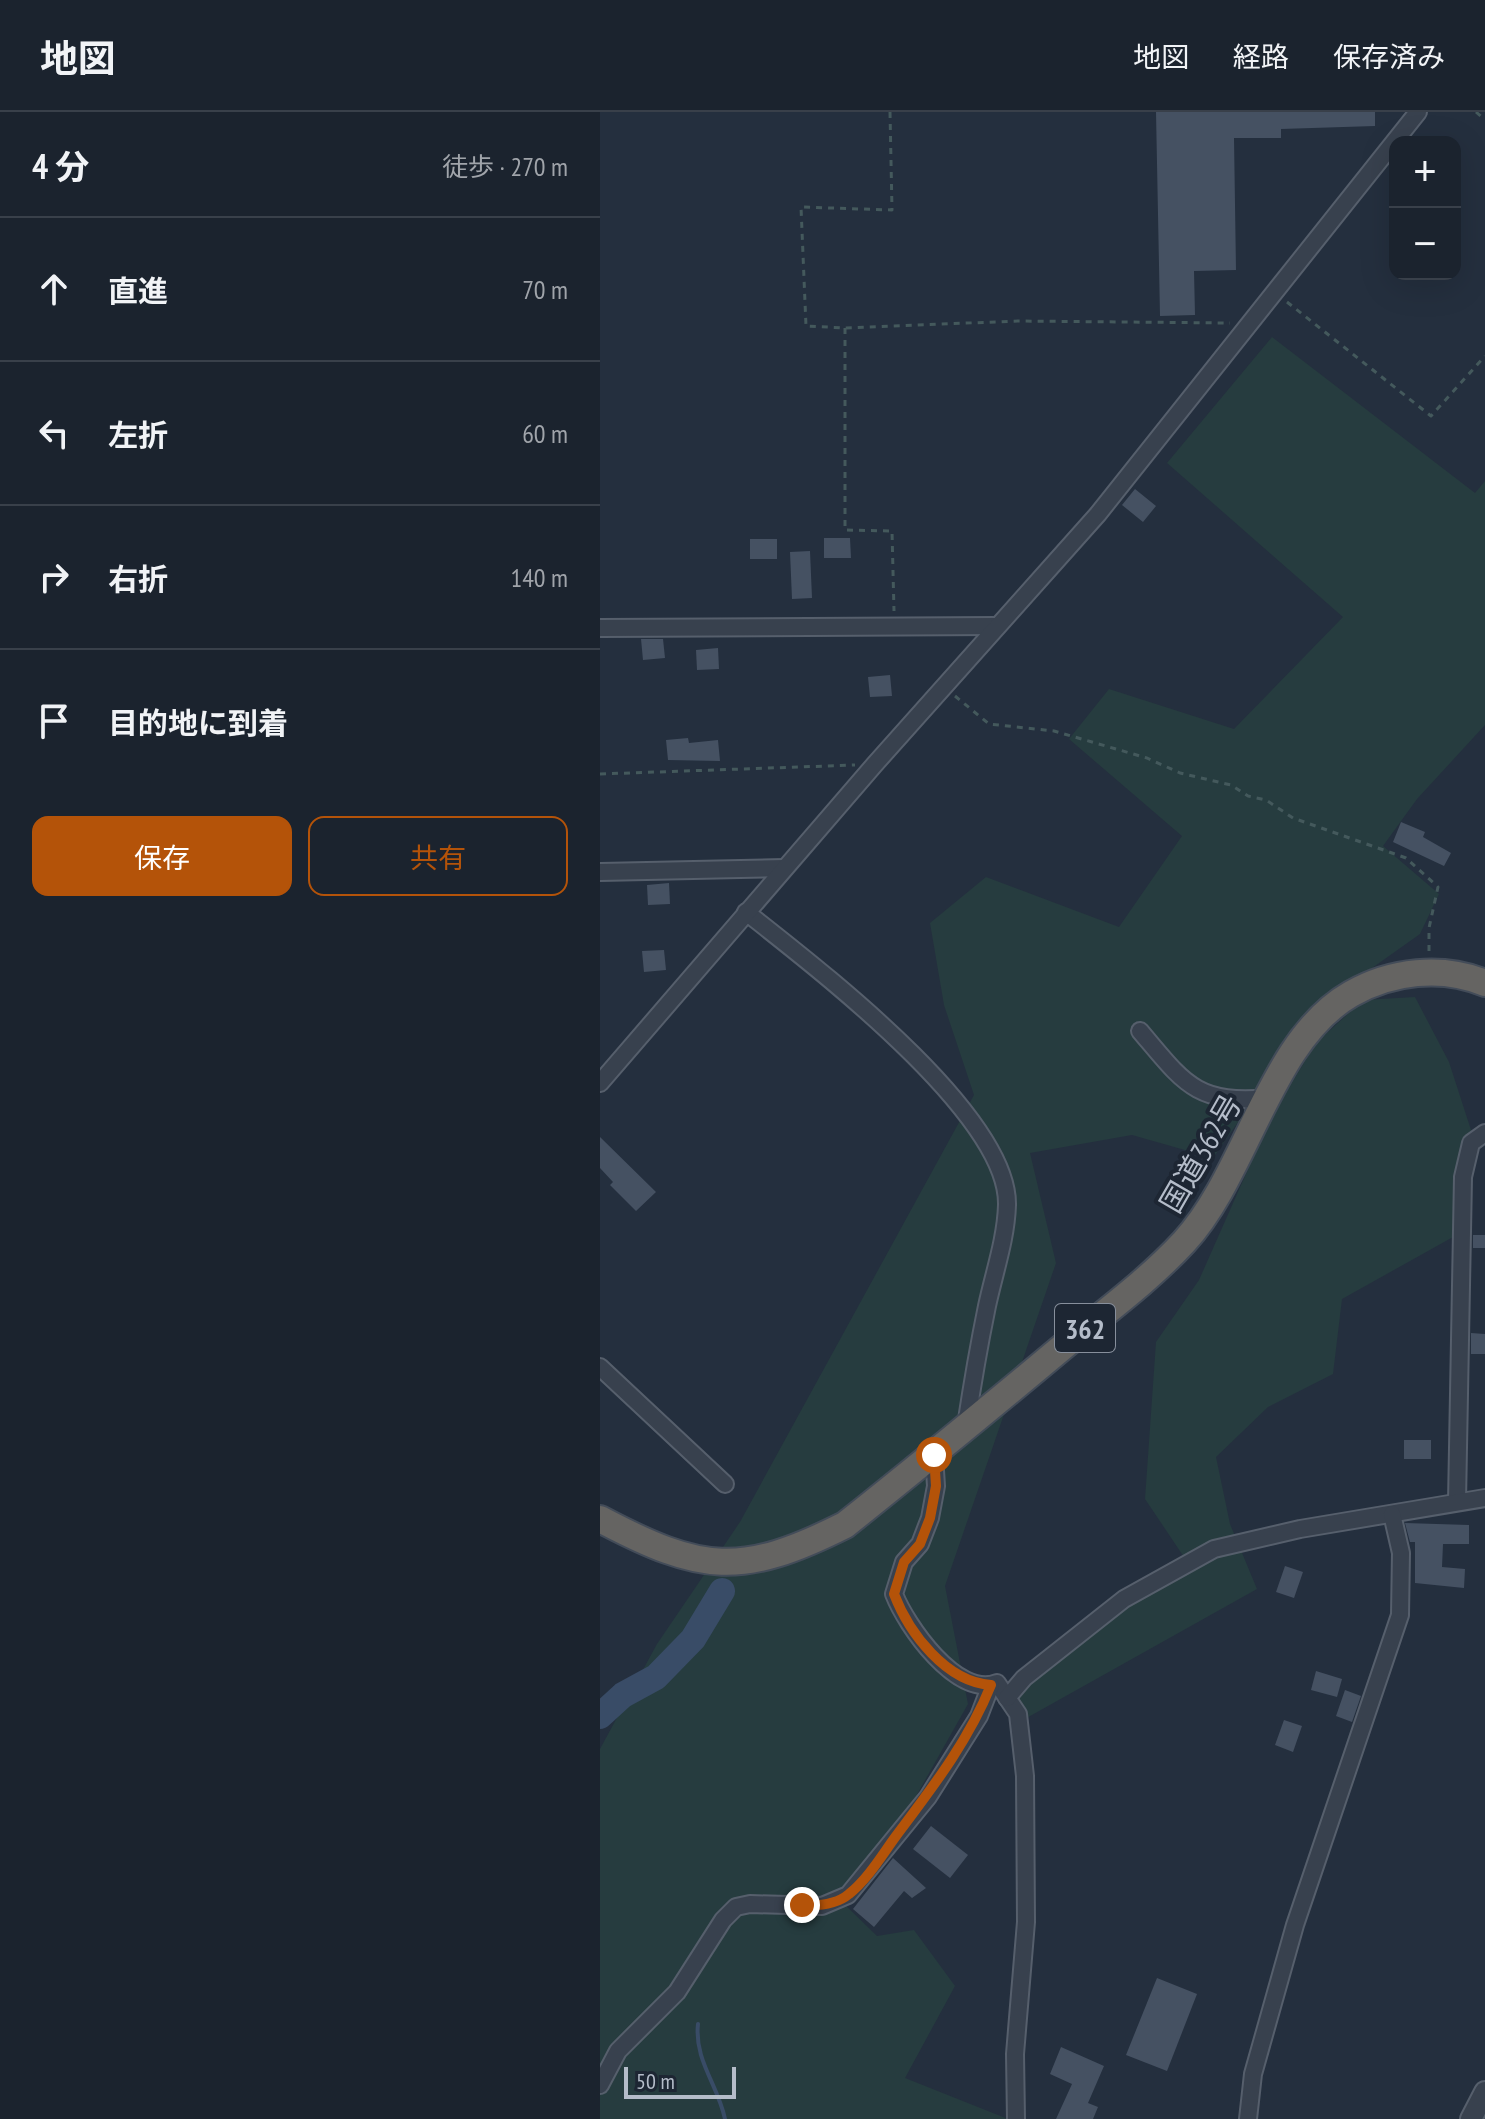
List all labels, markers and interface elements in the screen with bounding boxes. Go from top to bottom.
text: 地図 [40,33,116,82]
text: 地図 [1133,38,1189,75]
text: 経路 [1233,38,1289,75]
text: 保存済み [1333,38,1445,75]
map controls [1389,136,1461,280]
button: + [1389,136,1461,208]
text: 4 分 [32,144,89,188]
text: 徒歩 · 270 m [442,150,568,183]
button: − [1389,208,1461,280]
icon: ahead [32,267,76,311]
text: 直進 [108,271,168,310]
text: 70 m [522,273,568,306]
icon: left [32,411,76,455]
text: 左折 [108,415,168,454]
text: 60 m [522,417,568,450]
icon: right [32,555,76,599]
text: 右折 [108,559,168,598]
text: 140 m [510,561,568,594]
icon: arrive [32,699,76,743]
text: 目的地に到着 [108,703,288,742]
button: 保存 [32,816,292,896]
button: 共有 [308,816,568,896]
street label: 国道362号 [1150,1087,1250,1219]
road number: 362 [1055,1304,1115,1352]
route start [916,1437,952,1473]
route end [784,1887,820,1923]
scale bar [624,2063,736,2099]
text: 50 m [636,2067,675,2095]

